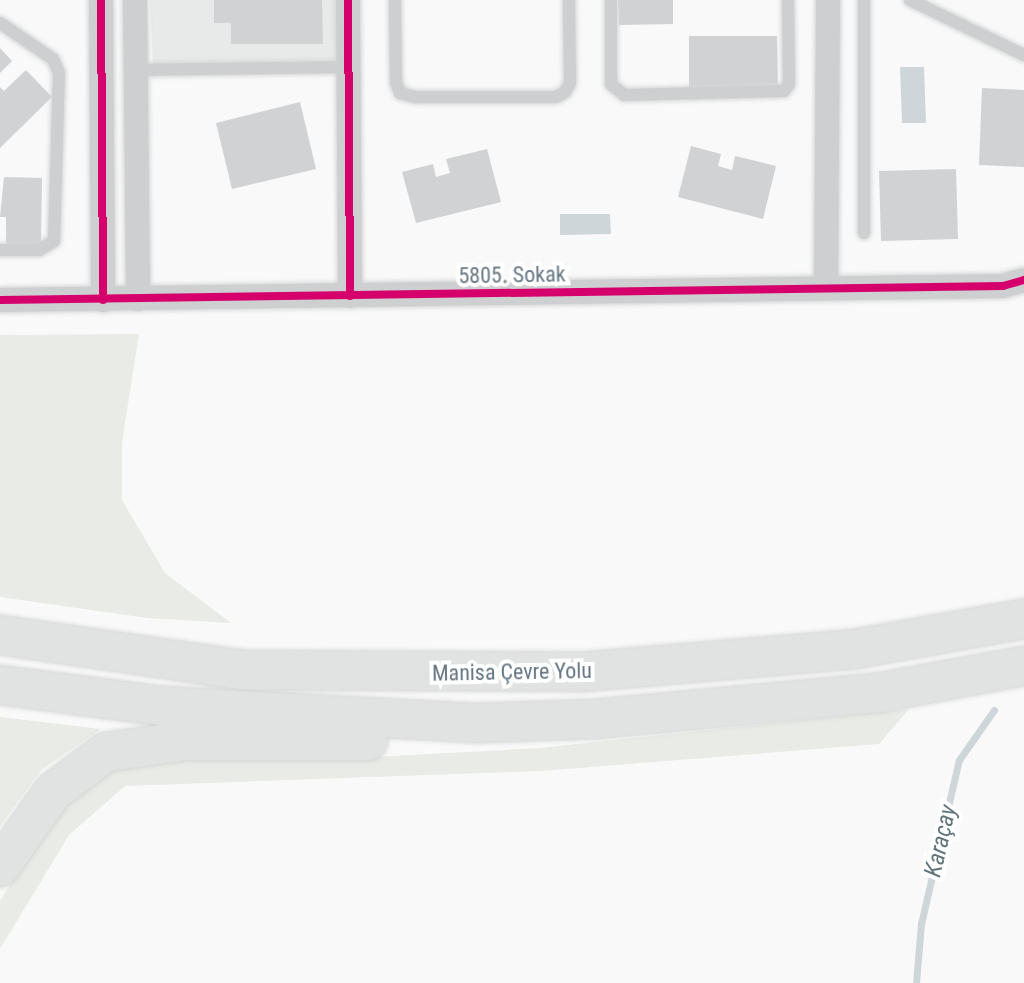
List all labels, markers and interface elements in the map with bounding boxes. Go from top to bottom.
street label: 5805. Sokak [458,261,566,289]
street label: Manisa Çevre Yolu [432,657,592,687]
water label: Karaçay [919,802,963,880]

